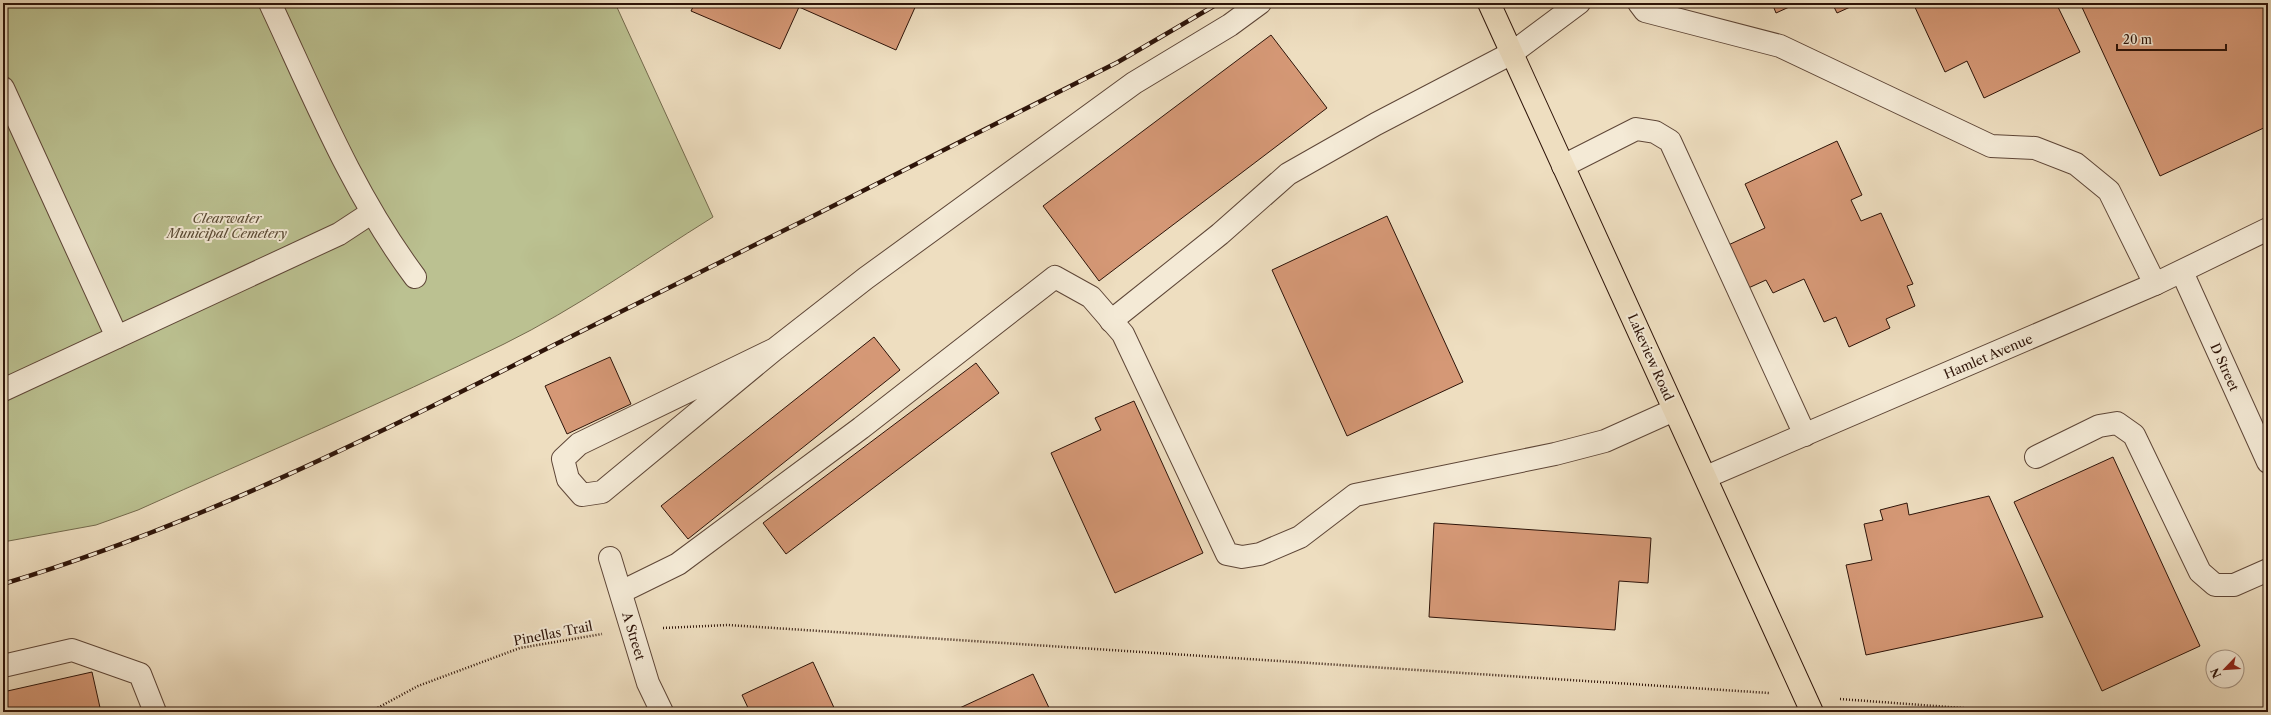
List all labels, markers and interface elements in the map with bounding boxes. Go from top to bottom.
scale bar [2117,26,2226,52]
text: 20 m [2123,32,2152,47]
park label: Clearwater Municipal Cemetery [165,210,287,241]
street label: Lakeview Road [1625,311,1677,403]
street label: Hamlet Avenue [1941,330,2035,382]
street label: D Street [2207,341,2243,394]
street label: A Street [619,609,649,662]
street label: Pinellas Trail [512,617,594,649]
north arrow [2205,649,2245,689]
text: N [2207,666,2224,681]

